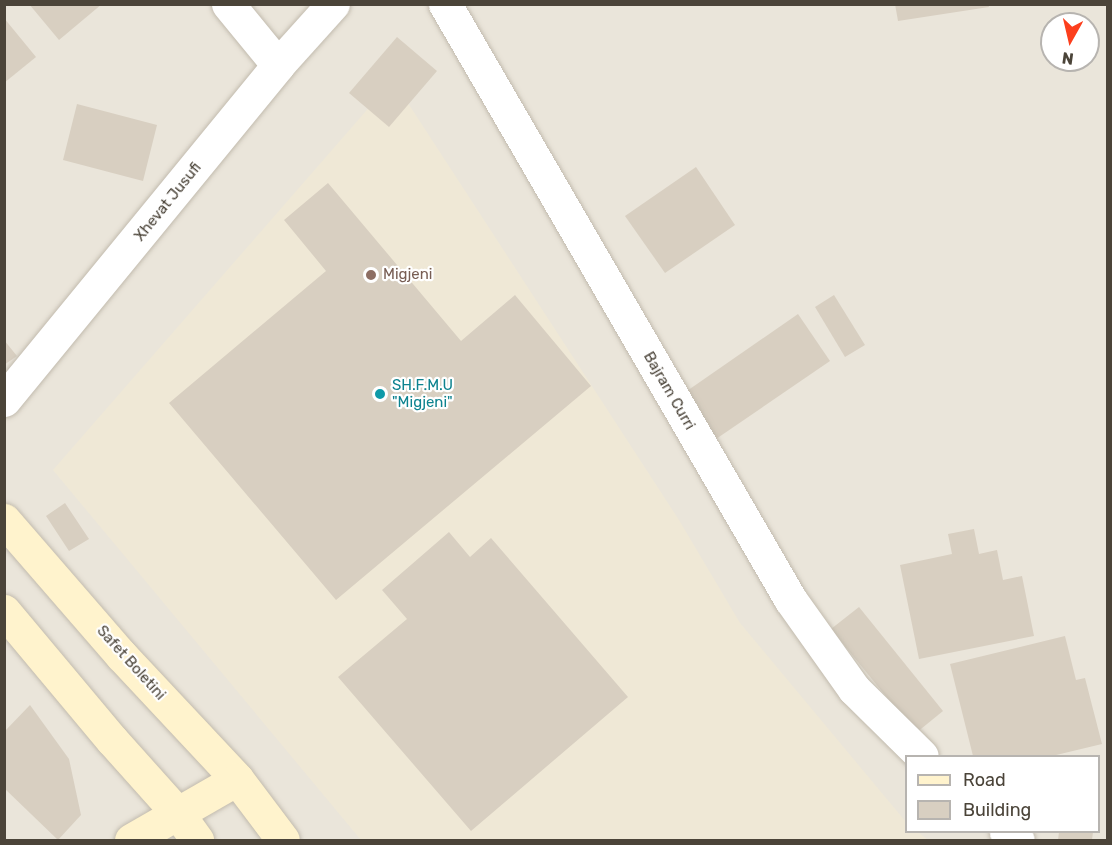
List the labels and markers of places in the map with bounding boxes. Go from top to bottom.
place label: Migjeni [383,266,432,284]
marker: Migjeni [364,268,378,282]
place label: SH.F.M.U "Migjeni" [392,376,453,411]
marker: SH.F.M.U "Migjeni" [373,387,387,401]

